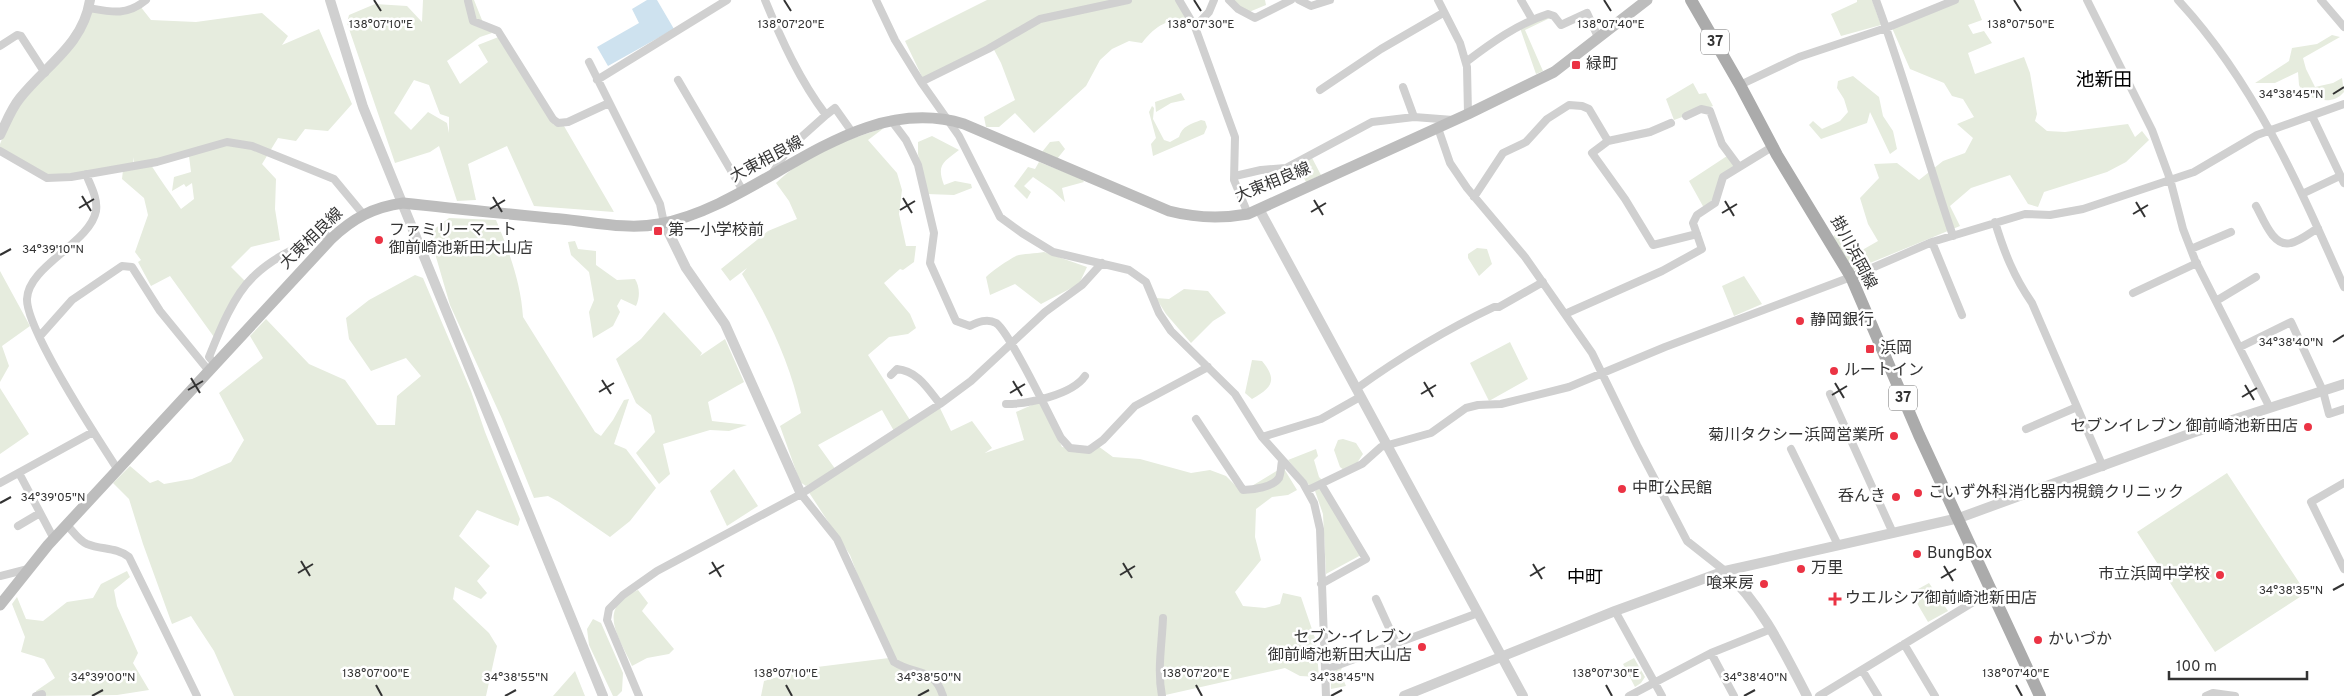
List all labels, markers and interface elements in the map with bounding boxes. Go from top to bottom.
text: 138°07'10"E [349,17,413,33]
text: 138°07'20"E [757,17,825,33]
text: 138°07'30"E [1168,17,1234,33]
text: 138°07'40"E [1577,17,1645,33]
text: 138°07'50"E [1987,17,2055,33]
road number: 37 [1701,30,1729,54]
place label: 緑町 [1586,55,1618,75]
marker: 緑町 [1570,59,1582,71]
district label: 池新田 [2075,69,2133,93]
text: 34°38'45"N [2259,87,2323,103]
street label: 大東相良線 [727,132,807,188]
street label: 大東相良線 [1232,159,1314,207]
street label: 大東相良線 [276,204,348,274]
street label: 掛川浜岡線 [1825,213,1881,293]
place label: ファミリーマート 御前崎池新田大山店 [389,221,533,259]
place label: 第一小学校前 [668,221,764,241]
marker: 第一小学校前 [652,225,664,237]
marker: ファミリーマート 御前崎池新田大山店 [373,234,385,246]
text: 34°39'10"N [22,242,84,258]
place label: 静岡銀行 [1810,311,1874,331]
marker: 静岡銀行 [1794,315,1806,327]
text: 34°38'40"N [2258,335,2324,351]
place label: 浜岡 [1880,339,1912,359]
marker: 浜岡 [1864,343,1876,355]
place label: ルートイン [1844,361,1924,381]
marker: ルートイン [1828,365,1840,377]
road number: 37 [1889,386,1917,410]
place label: セブンイレブン 御前崎池新田店 [2070,417,2298,437]
marker: セブンイレブン 御前崎池新田店 [2302,421,2314,433]
place label: 菊川タクシー浜岡営業所 [1708,426,1884,446]
marker: 菊川タクシー浜岡営業所 [1888,430,1900,442]
place label: 中町公民館 [1632,479,1712,499]
marker: 中町公民館 [1616,483,1628,495]
place label: こいず外科消化器内視鏡クリニック [1928,483,2184,503]
place label: 呑んき [1838,487,1886,507]
marker: こいず外科消化器内視鏡クリニック [1912,487,1924,499]
text: 34°39'05"N [21,490,85,506]
marker: 呑んき [1890,491,1902,503]
place label: BungBox [1927,544,1992,564]
marker: BungBox [1911,548,1923,560]
place label: 万里 [1811,559,1843,579]
marker: 万里 [1795,563,1807,575]
place label: 市立浜岡中学校 [2098,565,2210,585]
district label: 中町 [1567,567,1603,590]
marker: 市立浜岡中学校 [2214,569,2226,581]
place label: 喰来房 [1706,574,1754,594]
marker: 喰来房 [1758,578,1770,590]
text: 34°38'35"N [2259,583,2323,599]
place label: ウエルシア御前崎池新田店 [1845,589,2037,609]
marker: ウエルシア御前崎池新田店 [1829,593,1841,605]
place label: セブン‐イレブン 御前崎池新田大山店 [1268,628,1412,666]
place label: かいづか [2048,630,2112,650]
marker: かいづか [2032,634,2044,646]
marker: セブン‐イレブン 御前崎池新田大山店 [1416,641,1428,653]
scale bar [2169,648,2306,680]
text: 100 m [2176,658,2217,677]
text: 138°07'00"E [342,666,410,682]
text: 138°07'10"E [754,666,818,682]
text: 138°07'20"E [1162,666,1230,682]
text: 138°07'30"E [1573,666,1639,682]
text: 138°07'40"E [1982,666,2050,682]
text: 34°39'00"N [71,670,135,686]
text: 34°38'55"N [484,670,548,686]
text: 34°38'50"N [896,670,962,686]
text: 34°38'45"N [1310,670,1374,686]
text: 34°38'40"N [1722,670,1788,686]

